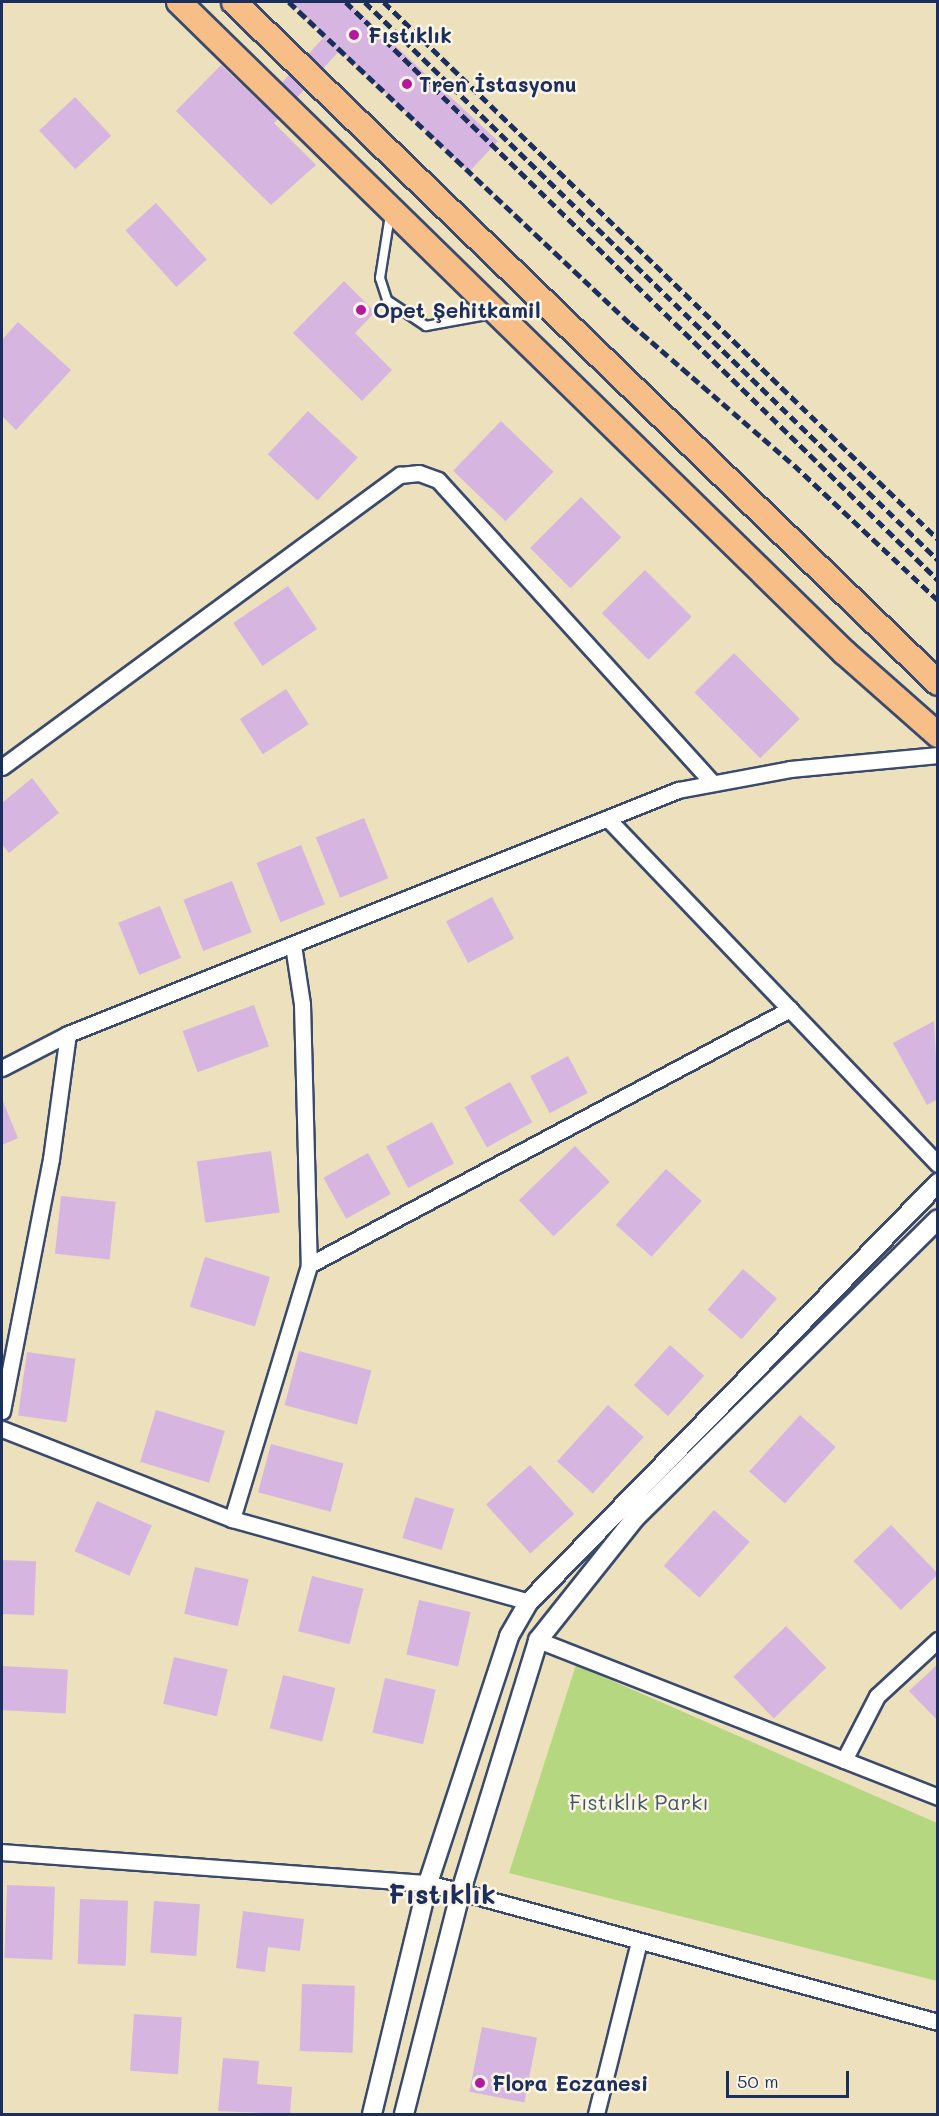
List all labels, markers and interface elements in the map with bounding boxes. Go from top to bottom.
place label: Fıstıklık [368,22,452,48]
marker: Fıstıklık [345,26,363,44]
place label: Tren İstasyonu [419,71,577,97]
marker: Tren İstasyonu [400,77,414,91]
place label: Opet Şehitkamil [373,297,541,323]
marker: Opet Şehitkamil [354,303,368,317]
park label: Fıstıklık Parkı [569,1789,709,1815]
district label: Fıstıklık [388,1878,496,1910]
scale bar [729,2059,852,2097]
text: 50 m [737,2069,779,2093]
place label: Flora Eczanesi [492,2070,648,2096]
marker: Flora Eczanesi [473,2076,487,2090]

